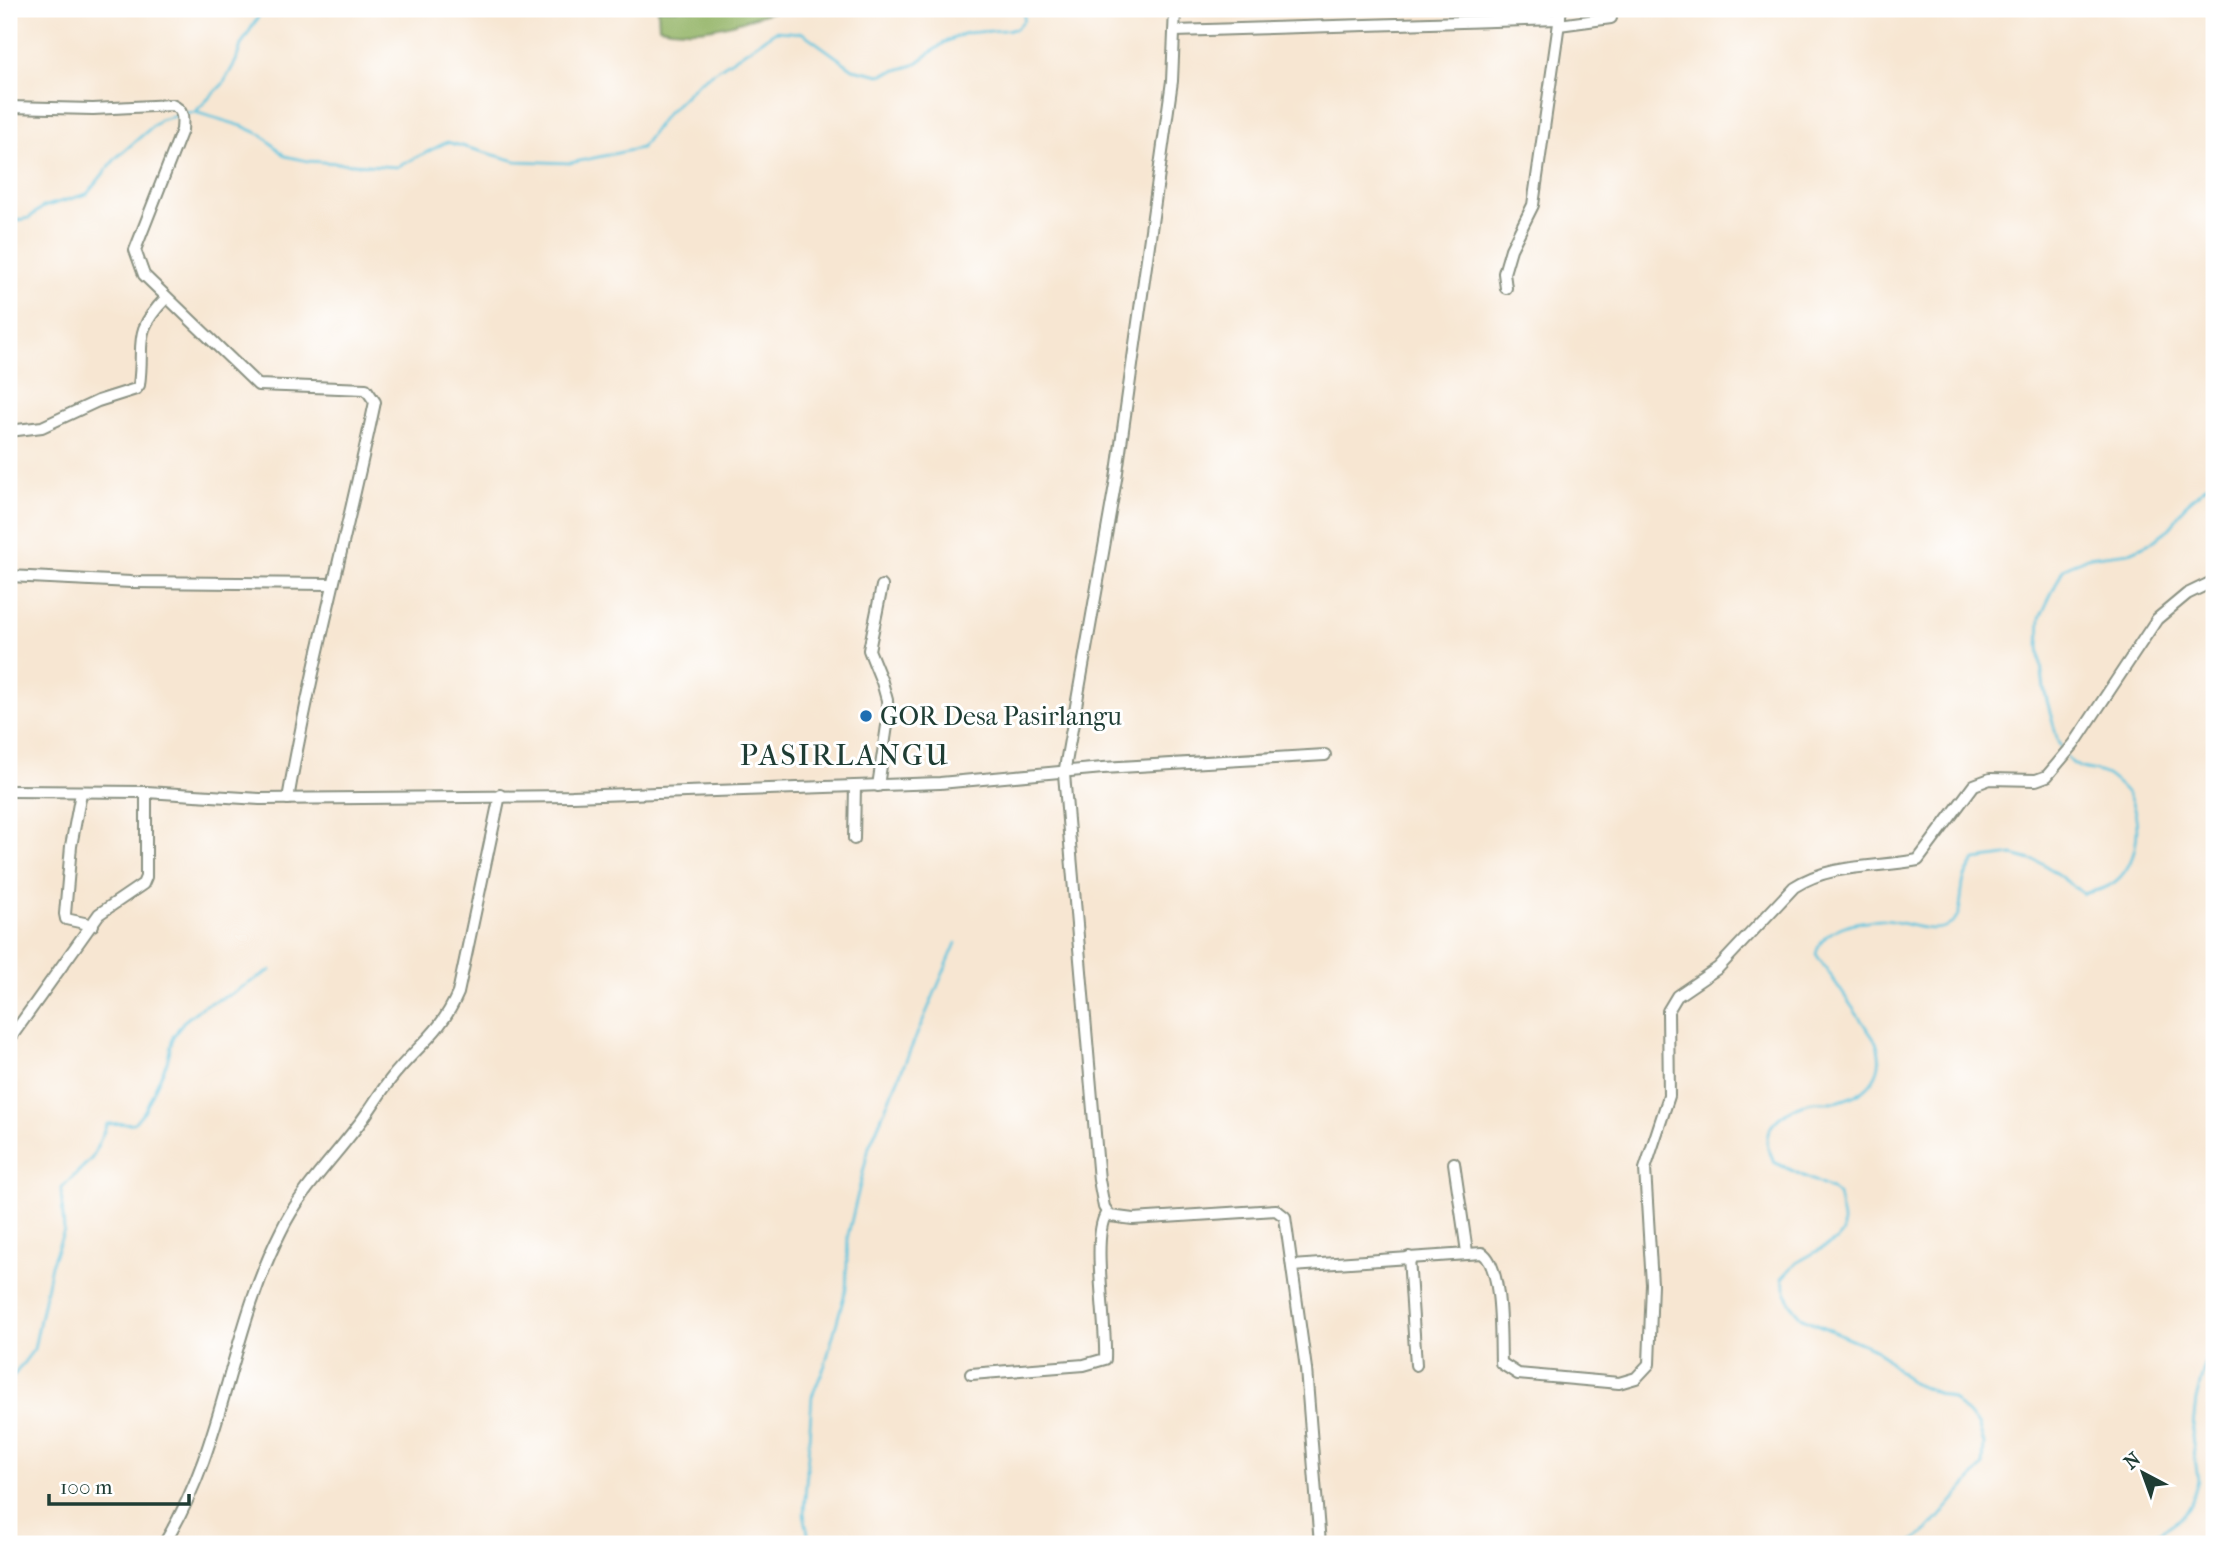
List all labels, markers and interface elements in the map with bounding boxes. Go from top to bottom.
place label: GOR Desa Pasirlangu [880,701,1122,732]
marker: GOR Desa Pasirlangu [858,708,874,724]
district label: PASIRLANGU [740,738,950,773]
north arrow [2108,1438,2178,1508]
text: N [2120,1448,2146,1474]
scale bar [49,1462,189,1506]
text: 100 m [60,1475,113,1499]

